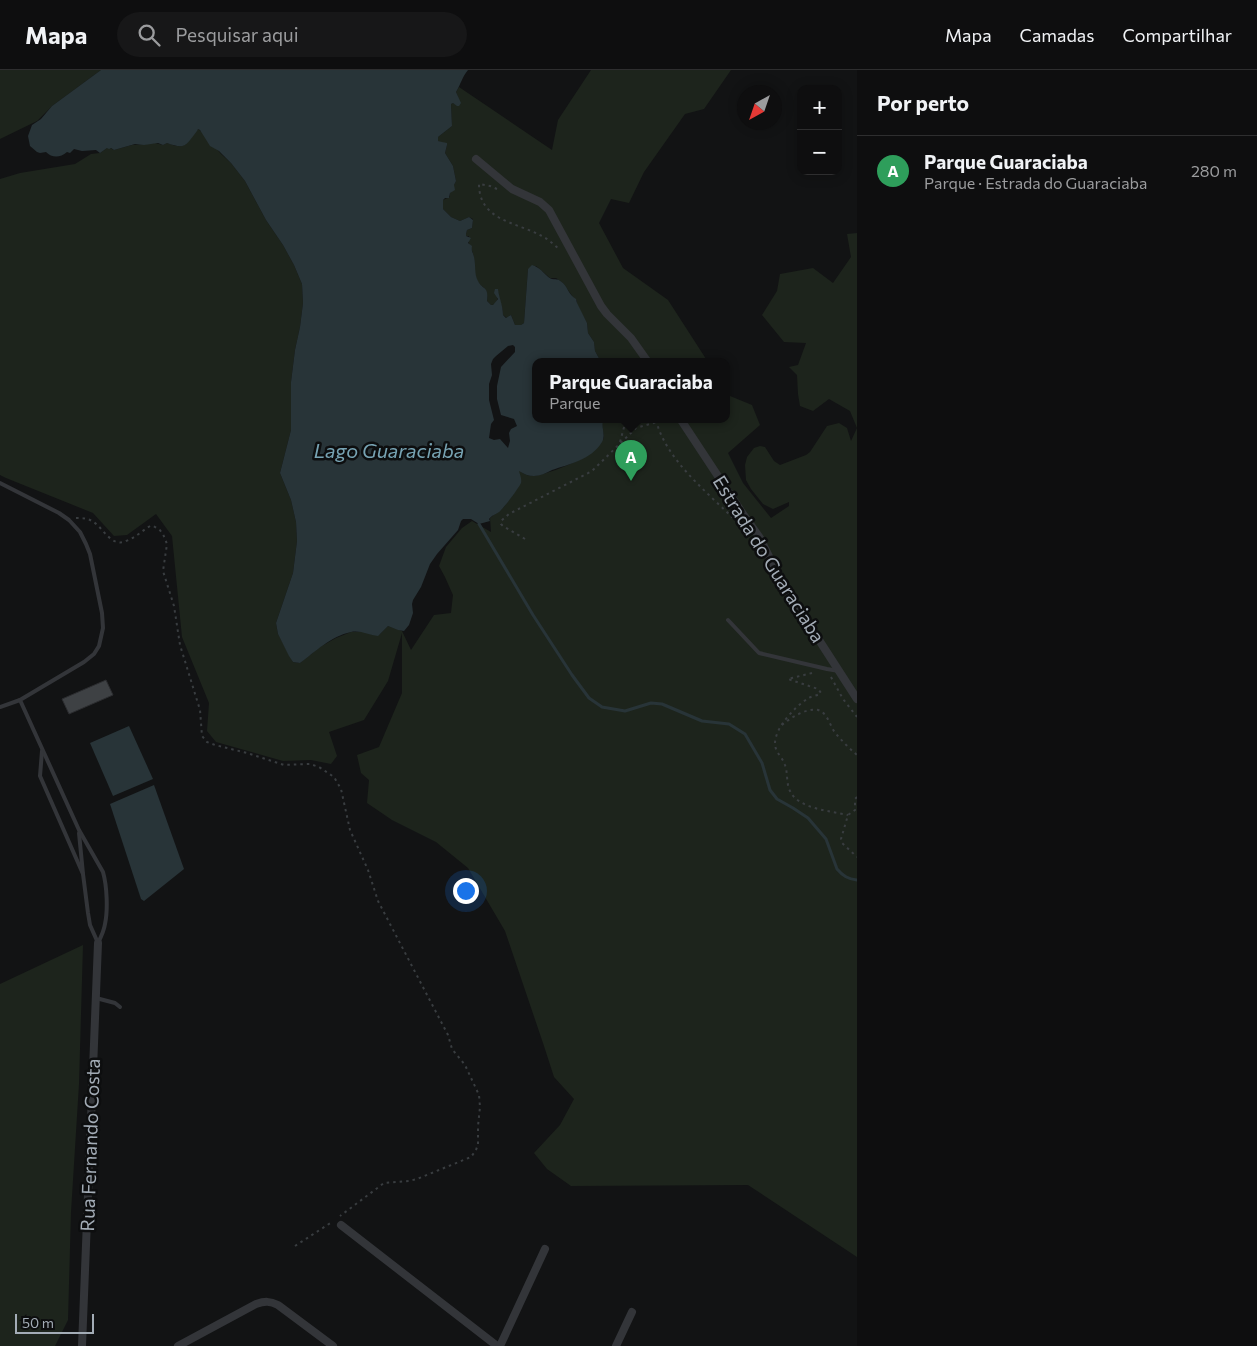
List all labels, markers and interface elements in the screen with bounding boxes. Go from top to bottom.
search box [117,12,467,57]
text: Mapa [25,20,87,49]
icon: search [135,21,163,49]
text: Pesquisar aqui [175,23,299,46]
text: Mapa [945,24,992,46]
text: Camadas [1020,24,1094,46]
text: Compartilhar [1122,24,1232,46]
north arrow [737,85,782,130]
map controls [797,85,842,175]
button: + [797,85,842,130]
text: Por perto [877,90,969,115]
button: − [797,130,842,175]
text: Parque Guaraciaba [924,150,1088,173]
text: A [887,161,899,180]
text: 280 m [1191,161,1237,180]
text: Parque · Estrada do Guaraciaba [924,173,1147,192]
popup [532,358,730,423]
text: Parque Guaraciaba [549,370,713,393]
text: Parque [549,393,600,412]
water label: Lago Guaraciaba [314,438,464,462]
pin: A [615,440,647,481]
street label: Estrada do Guaraciaba [709,471,830,647]
your location [453,878,479,904]
street label: Rua Fernando Costa [75,1058,104,1232]
scale bar [15,1311,94,1334]
text: 50 m [22,1314,54,1331]

